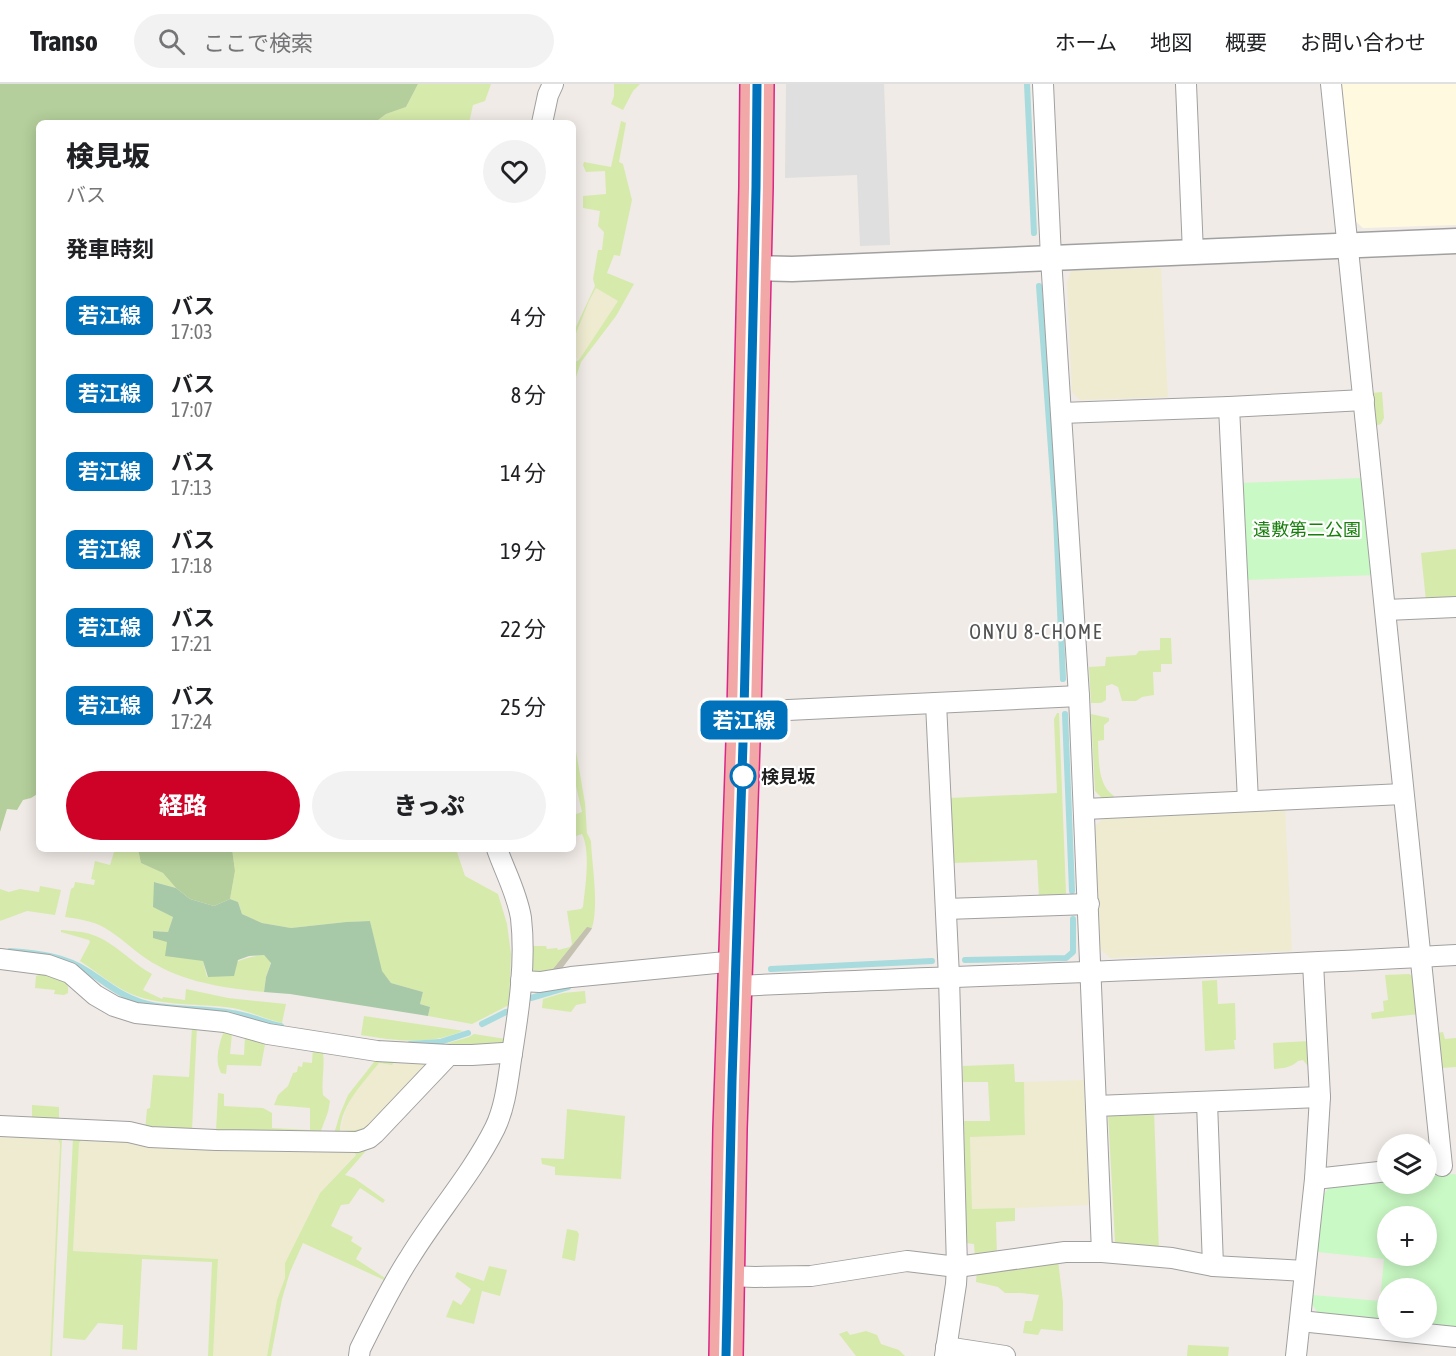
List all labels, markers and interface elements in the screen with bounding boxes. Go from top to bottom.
search box [134,14,554,68]
text: Transo [30,25,98,57]
icon: search [155,25,188,58]
text: ここで検索 [203,30,313,56]
text: ホーム [1055,30,1117,54]
text: 地図 [1150,30,1192,54]
text: 概要 [1225,30,1267,54]
text: お問い合わせ [1300,30,1426,54]
text: 検見坂 [66,140,150,172]
button: heart [483,140,546,203]
text: バス [66,183,106,206]
text: 発車時刻 [66,236,154,262]
text: バス [171,293,215,319]
text: 若江線 [78,303,141,327]
text: 4 分 [511,304,546,330]
text: 17:03 [171,320,213,343]
text: バス [171,371,215,397]
text: 若江線 [78,381,141,405]
text: 8 分 [511,382,546,408]
text: 17:07 [171,398,213,421]
text: バス [171,449,215,475]
text: 若江線 [78,459,141,483]
text: 14 分 [500,460,546,486]
text: 17:13 [171,476,212,499]
park label: 遠敷第二公園 [1253,519,1361,540]
text: バス [171,527,215,553]
text: 若江線 [78,537,141,561]
text: 19 分 [500,538,546,564]
text: 17:18 [171,554,212,577]
text: バス [171,605,215,631]
text: 若江線 [78,615,141,639]
text: 22 分 [500,616,546,642]
district label: ONYU 8-CHOME [969,620,1103,643]
text: 17:21 [171,632,212,655]
text: バス [171,683,215,709]
text: 若江線 [78,693,141,717]
text: 25 分 [500,694,546,720]
line badge: 若江線 [710,700,778,740]
text: 若江線 [713,708,776,732]
text: 17:24 [171,710,212,733]
marker: 検見坂 [730,763,756,789]
place label: 検見坂 [761,766,816,787]
button: 経路 [66,771,300,840]
button: きっぷ [312,771,546,840]
map controls [1377,1134,1437,1338]
button: layers [1377,1134,1437,1194]
button: + [1377,1206,1437,1266]
button: − [1377,1278,1437,1338]

